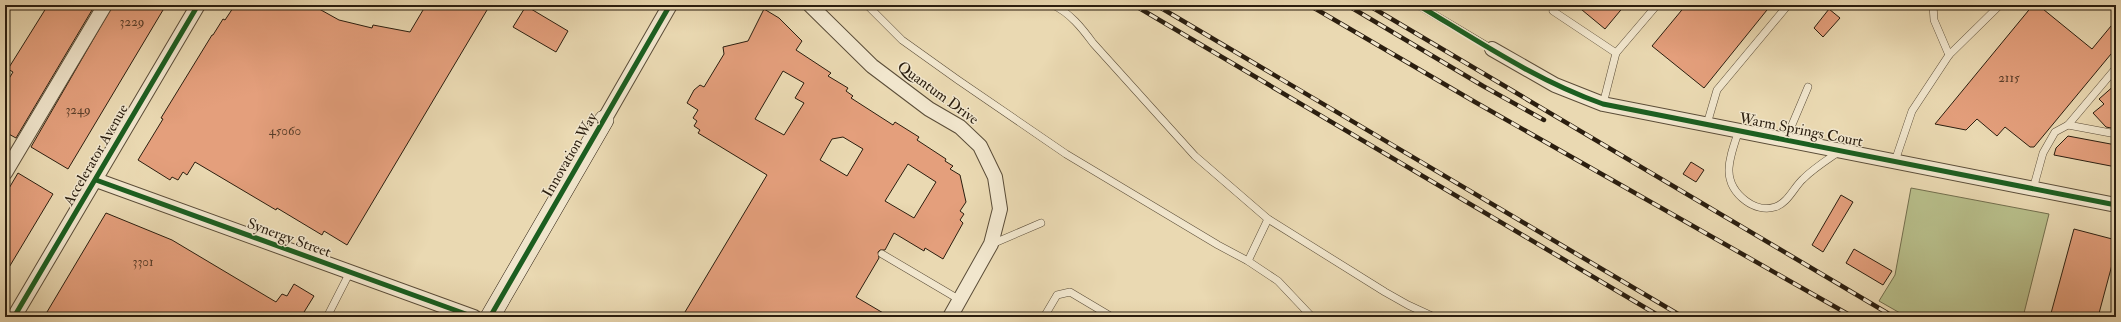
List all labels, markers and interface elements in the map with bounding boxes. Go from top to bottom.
house number: 3229 [120,14,144,30]
street label: Quantum Drive [894,57,982,129]
house number: 2115 [1998,70,2020,86]
street label: Accelerator Avenue [59,101,133,210]
house number: 3249 [65,102,91,118]
street label: Warm Springs Court [1736,108,1865,152]
street label: Innovation Way [538,109,602,201]
house number: 45060 [269,123,301,139]
street label: Synergy Street [244,214,334,262]
house number: 3301 [132,254,154,270]

